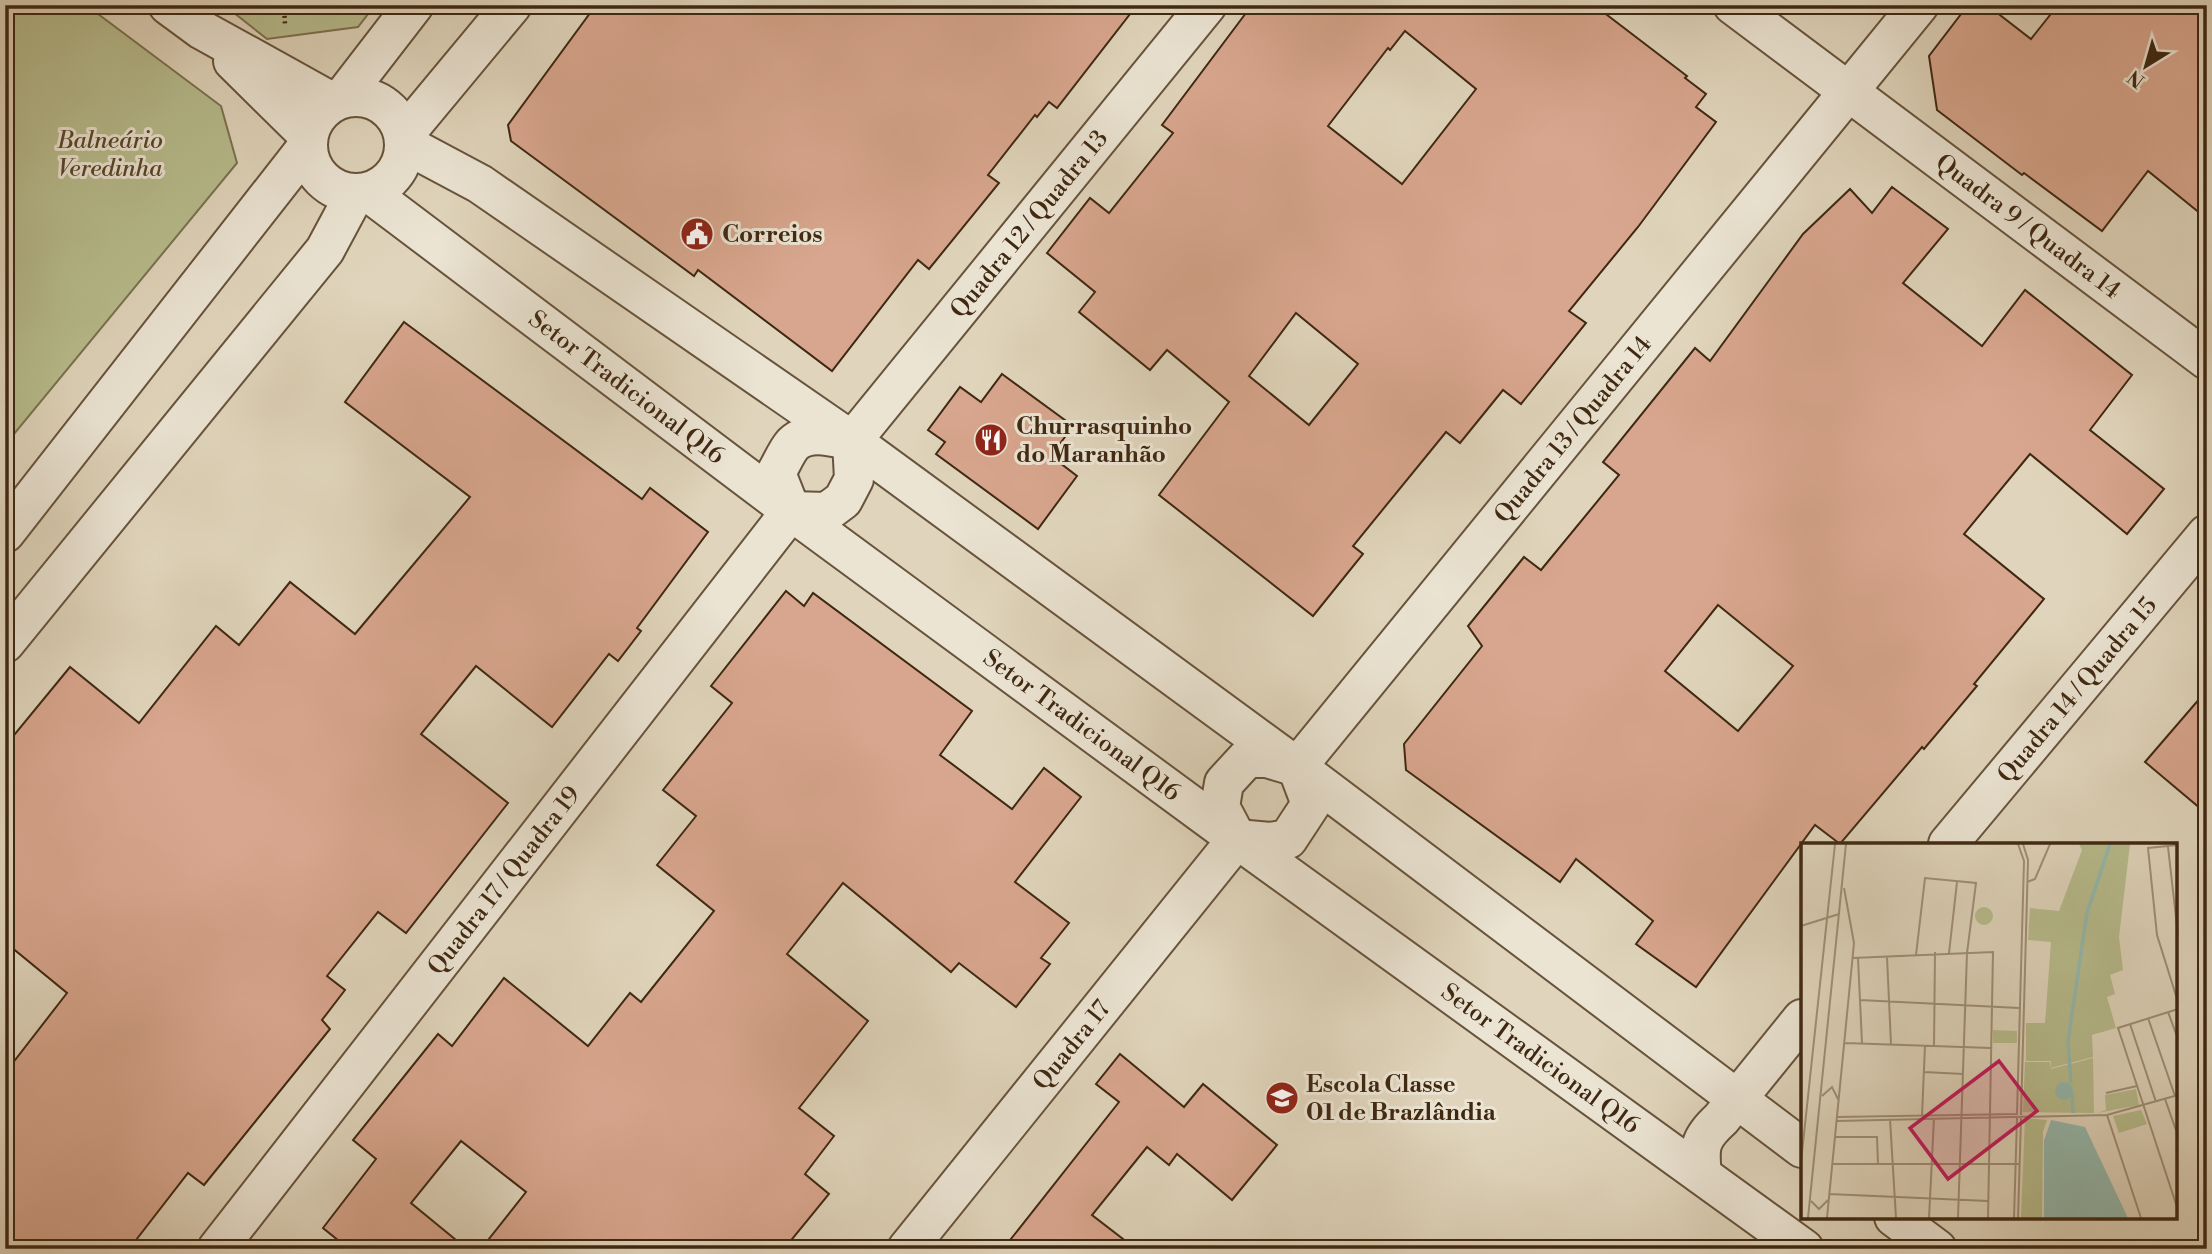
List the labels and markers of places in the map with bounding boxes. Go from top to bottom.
public building icon: Correios [678,215,716,253]
place label: Correios [722,220,823,250]
place label: Churrasquinho do Maranhão [1016,412,1192,470]
restaurant icon: Churrasquinho do Maranhão [972,421,1010,459]
place label: Escola Classe 01 de Brazlândia [1306,1070,1497,1128]
school or university icon: Escola Classe 01 de Brazlândia [1263,1079,1301,1117]

